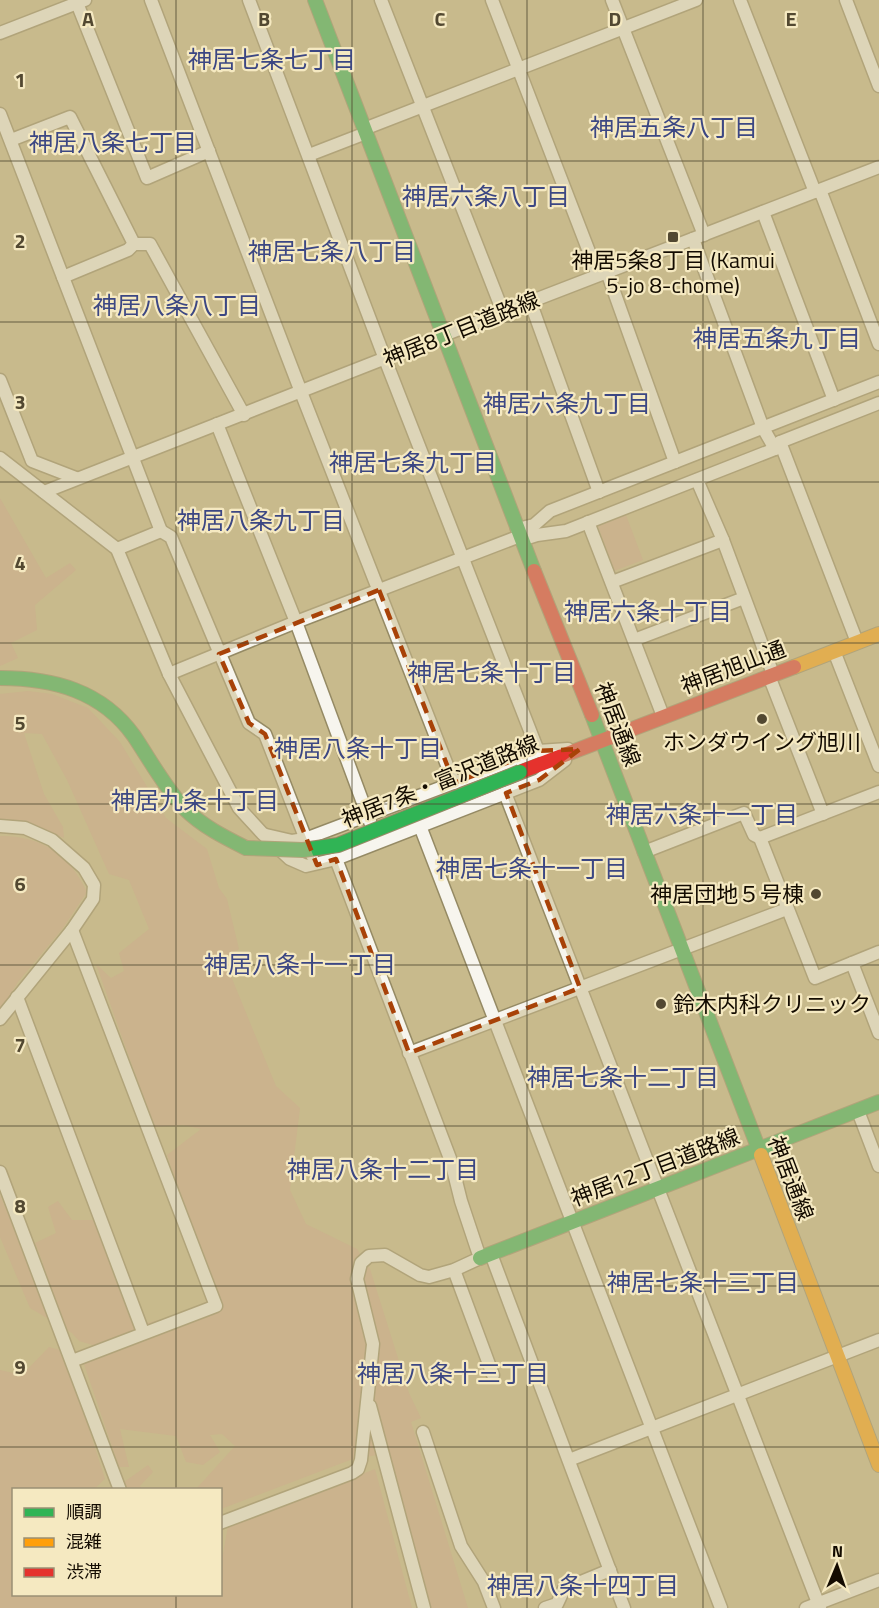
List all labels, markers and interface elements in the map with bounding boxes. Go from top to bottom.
text: A [82,3,94,34]
text: B [258,3,270,34]
text: C [435,3,446,34]
text: D [609,3,621,34]
text: E [785,3,797,34]
district label: 神居七条七丁目 [188,41,356,77]
text: 1 [14,64,26,95]
district label: 神居五条八丁目 [590,109,758,145]
district label: 神居八条七丁目 [29,124,197,160]
district label: 神居六条八丁目 [402,178,570,214]
text: 2 [14,225,26,256]
marker: 神居5条8丁目 (Kamui 5-jo 8-chome) [666,230,680,244]
district label: 神居七条八丁目 [248,233,416,269]
place label: 神居5条8丁目 (Kamui 5-jo 8-chome) [571,243,775,302]
street label: 神居8丁目道路線 [378,282,544,376]
district label: 神居八条八丁目 [93,287,261,323]
district label: 神居五条九丁目 [693,320,861,356]
district label: 神居六条九丁目 [483,385,651,421]
text: 3 [14,386,26,417]
district label: 神居七条九丁目 [329,444,497,480]
district label: 神居八条九丁目 [177,502,345,538]
text: 4 [14,547,26,578]
district label: 神居六条十丁目 [564,593,732,629]
street label: 神居旭山通 [676,631,790,703]
district label: 神居七条十丁目 [408,654,576,690]
street label: 神居通線 [586,677,650,771]
text: 5 [14,707,26,738]
marker: ホンダウイング旭川 [755,712,769,726]
place label: ホンダウイング旭川 [663,725,861,759]
street label: 神居7条・富沢道路線 [336,726,544,836]
district label: 神居八条十丁目 [274,730,442,766]
district label: 神居九条十丁目 [111,782,279,818]
district label: 神居六条十一丁目 [606,796,798,832]
district label: 神居七条十一丁目 [436,850,628,886]
text: 6 [14,868,26,899]
place label: 神居団地５号棟 [650,877,804,911]
marker: 神居団地５号棟 [809,887,823,901]
district label: 神居八条十一丁目 [204,946,396,982]
place label: 鈴木内科クリニック [673,987,871,1021]
marker: 鈴木内科クリニック [654,997,668,1011]
text: 7 [14,1029,26,1060]
district label: 神居七条十二丁目 [527,1059,719,1095]
street label: 神居12丁目道路線 [566,1119,744,1215]
street label: 神居通線 [759,1131,823,1225]
district label: 神居八条十二丁目 [287,1151,479,1187]
text: 8 [14,1190,26,1221]
district label: 神居七条十三丁目 [607,1264,799,1300]
text: 9 [14,1351,26,1382]
district label: 神居八条十三丁目 [357,1355,549,1391]
legend [12,1488,222,1596]
text: 順調 [66,1498,102,1525]
text: 混雑 [66,1528,102,1555]
north arrow [807,1536,867,1596]
text: N [832,1539,843,1563]
text: 渋滞 [66,1558,102,1585]
district label: 神居八条十四丁目 [487,1567,679,1603]

